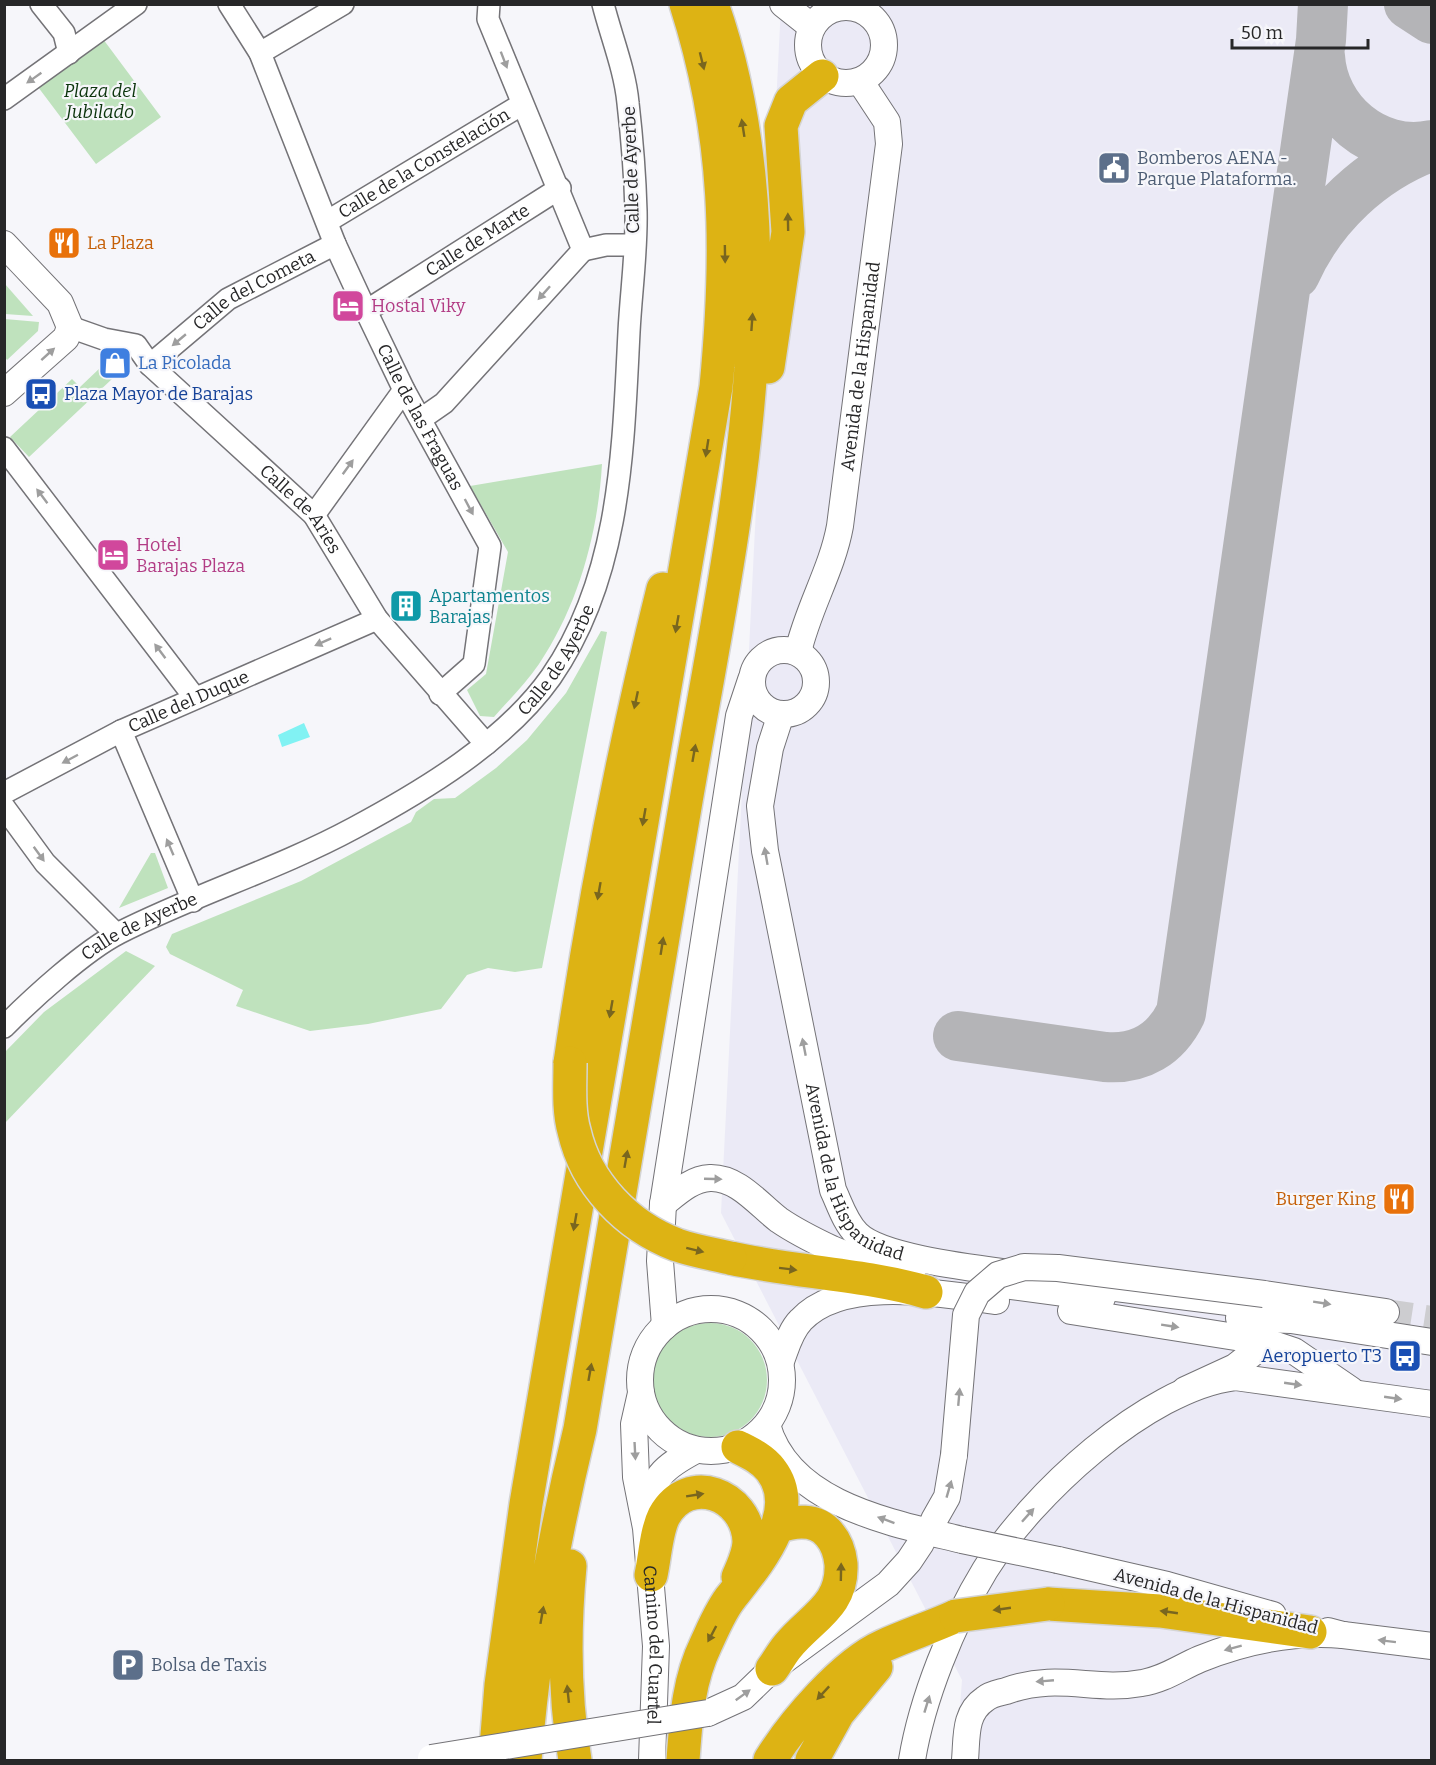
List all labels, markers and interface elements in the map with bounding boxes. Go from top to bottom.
scale bar [1232,12,1368,50]
text: 50 m [1241,22,1283,44]
one-way arrow [500,51,509,69]
one-way arrow [697,52,707,70]
one-way arrow [26,72,42,84]
park label: Plaza del Jubilado [64,80,136,123]
street label: Calle de la Constelación [334,103,514,223]
street label: Calle de Ayerbe [618,106,644,234]
one-way arrow [738,118,747,137]
place label: Bomberos AENA - Parque Plataforma. [1137,147,1296,190]
public building icon: Bomberos AENA - Parque Plataforma. [1096,150,1132,186]
street label: Calle de Marte [421,199,534,281]
one-way arrow [783,212,792,231]
restaurant icon: La Plaza [46,225,82,261]
place label: La Plaza [87,232,154,254]
one-way arrow [720,244,730,263]
street label: Calle del Cometa [188,245,319,335]
street label: Avenida de la Hispanidad [836,260,885,472]
one-way arrow [537,286,551,301]
hotel icon: Hostal Viky [330,288,366,324]
place label: Hostal Viky [371,295,466,317]
one-way arrow [748,312,757,331]
one-way arrow [172,333,187,346]
street label: Calle de las Fraguas [372,340,468,494]
shop icon: La Picolada [97,345,133,381]
one-way arrow [40,348,55,361]
place label: La Picolada [138,352,232,374]
bus stop icon: Plaza Mayor de Barajas [23,376,59,412]
place label: Plaza Mayor de Barajas [64,383,253,405]
one-way arrow [702,438,711,457]
street label: Calle de Aries [255,460,346,558]
one-way arrow [342,460,354,476]
one-way arrow [36,489,48,504]
one-way arrow [464,499,474,516]
place label: Hotel Barajas Plaza [136,534,245,577]
hotel icon: Hotel Barajas Plaza [95,537,131,573]
place label: Apartamentos Barajas [429,585,550,628]
building icon: Apartamentos Barajas [388,588,424,624]
street label: Calle de Ayerbe [513,601,599,720]
one-way arrow [672,615,681,634]
one-way arrow [314,637,332,647]
one-way arrow [154,644,166,660]
street label: Calle del Duque [125,665,252,738]
one-way arrow [631,691,640,710]
one-way arrow [689,744,698,763]
one-way arrow [61,754,78,764]
one-way arrow [639,807,648,826]
one-way arrow [165,837,175,855]
one-way arrow [761,846,770,865]
one-way arrow [32,847,44,862]
one-way arrow [594,882,603,901]
street label: Calle de Ayerbe [77,888,201,965]
one-way arrow [657,936,666,955]
one-way arrow [607,999,616,1018]
one-way arrow [799,1037,808,1056]
street label: Avenida de la Hispanidad [801,1081,907,1266]
one-way arrow [622,1149,631,1168]
one-way arrow [704,1175,723,1184]
restaurant icon: Burger King [1381,1181,1417,1217]
place label: Burger King [1275,1188,1376,1210]
one-way arrow [570,1212,579,1231]
one-way arrow [686,1245,705,1255]
one-way arrow [778,1264,797,1274]
one-way arrow [1312,1299,1331,1308]
one-way arrow [1160,1322,1179,1331]
bus stop icon: Aeropuerto T3 [1387,1338,1423,1374]
place label: Aeropuerto T3 [1261,1345,1382,1367]
one-way arrow [586,1362,595,1381]
one-way arrow [1283,1379,1302,1389]
one-way arrow [954,1387,964,1406]
one-way arrow [1384,1394,1403,1403]
one-way arrow [631,1441,640,1460]
one-way arrow [944,1480,954,1498]
one-way arrow [686,1490,705,1499]
one-way arrow [1021,1508,1035,1523]
one-way arrow [877,1515,895,1524]
one-way arrow [836,1563,846,1582]
street label: Avenida de la Hispanidad [1111,1563,1321,1639]
street label: Camino del Cuartel [638,1564,667,1725]
one-way arrow [992,1604,1011,1613]
one-way arrow [538,1606,547,1625]
one-way arrow [1160,1608,1179,1617]
one-way arrow [707,1625,716,1642]
one-way arrow [1378,1636,1397,1645]
one-way arrow [1223,1643,1242,1653]
parking icon: Bolsa de Taxis [110,1647,146,1683]
place label: Bolsa de Taxis [151,1654,267,1676]
one-way arrow [1035,1676,1054,1686]
one-way arrow [563,1685,573,1704]
one-way arrow [816,1686,830,1701]
one-way arrow [735,1689,751,1701]
one-way arrow [923,1695,932,1713]

